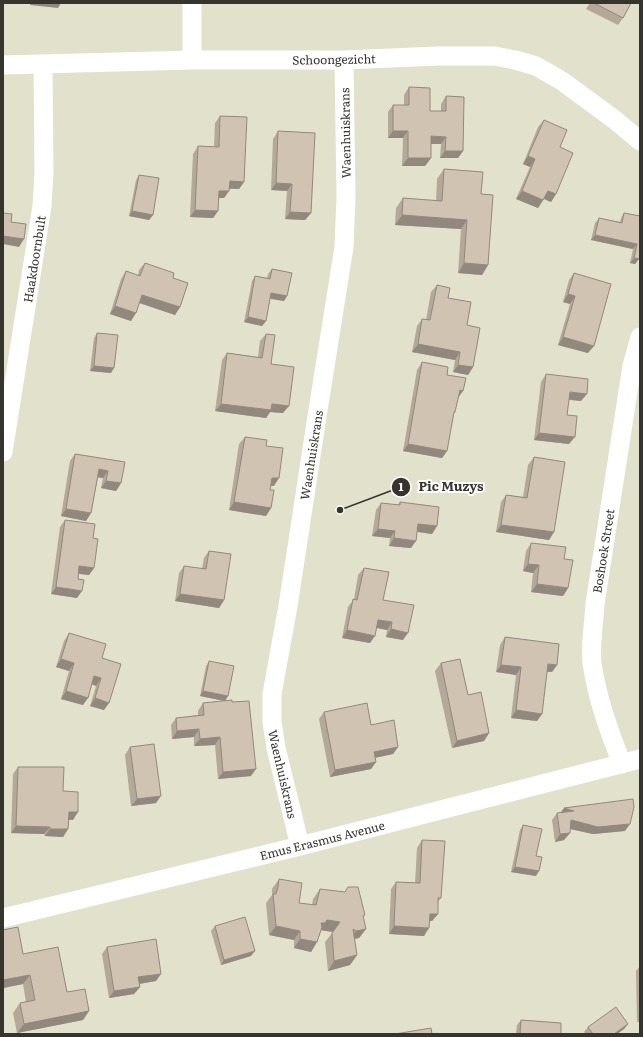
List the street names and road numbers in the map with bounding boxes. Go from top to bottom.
street label: Schoongezicht [292,49,376,69]
street label: Waenhuiskrans [335,87,355,178]
street label: Haakdoornbult [18,214,50,304]
street label: Waenhuiskrans [295,408,327,501]
street label: Boshoek Street [587,507,619,594]
street label: Waenhuiskrans [264,728,302,821]
street label: Emus Erasmus Avenue [258,816,386,864]

